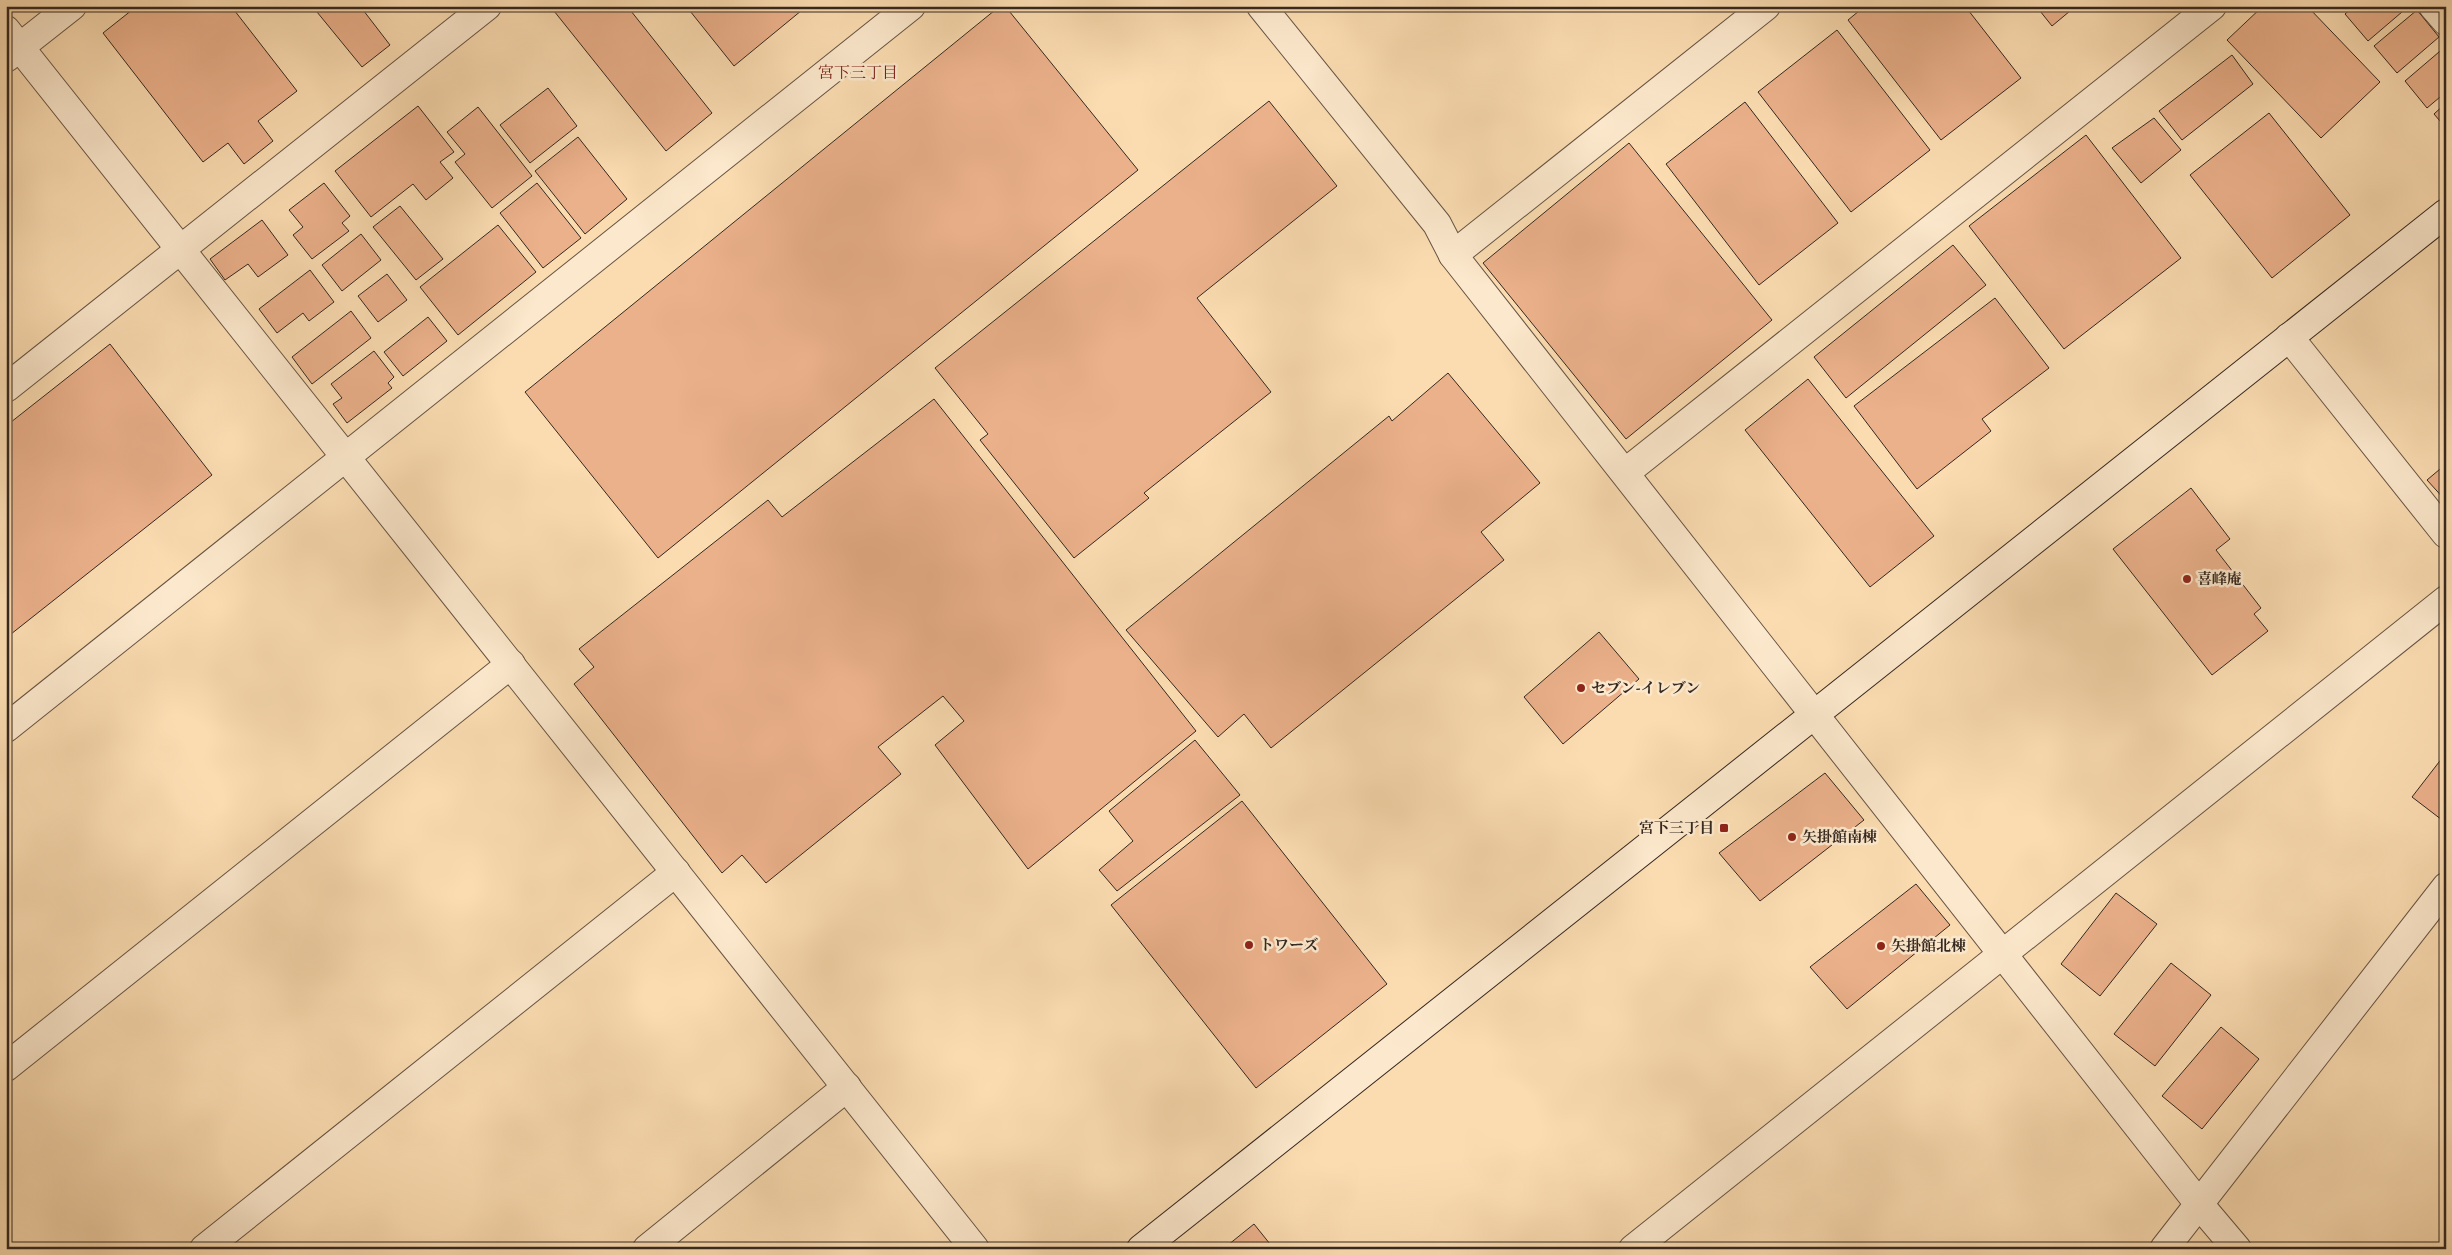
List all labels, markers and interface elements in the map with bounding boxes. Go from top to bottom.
district label: 宮下三丁目 [818,62,898,84]
place label: 喜峰庵 [2197,569,2242,589]
marker: 喜峰庵 [2181,573,2193,585]
place label: セブン-イレブン [1591,678,1700,698]
marker: セブン-イレブン [1575,682,1587,694]
place label: 宮下三丁目 [1639,818,1714,838]
marker: 宮下三丁目 [1718,822,1730,834]
place label: 矢掛館南棟 [1802,827,1877,847]
marker: 矢掛館南棟 [1786,831,1798,843]
place label: トワーズ [1259,935,1318,955]
place label: 矢掛館北棟 [1891,936,1966,956]
marker: トワーズ [1243,939,1255,951]
marker: 矢掛館北棟 [1875,940,1887,952]

